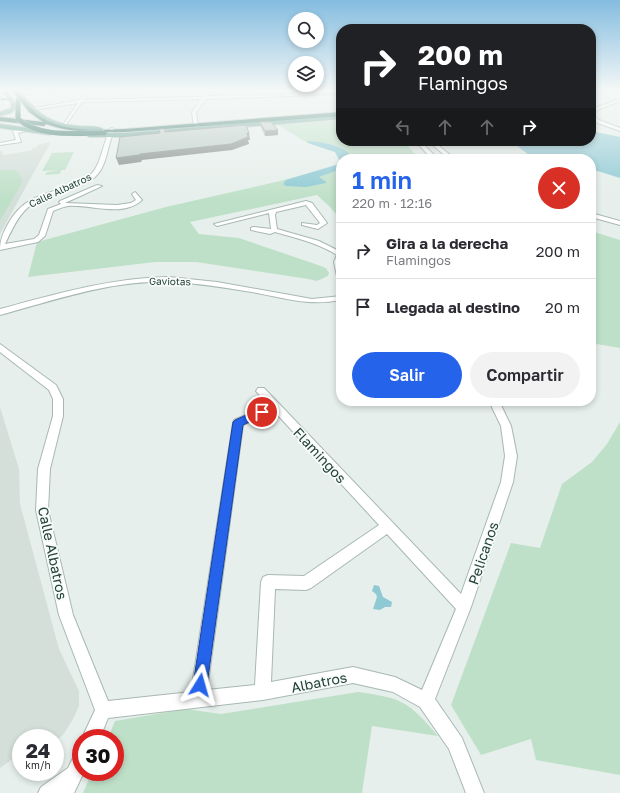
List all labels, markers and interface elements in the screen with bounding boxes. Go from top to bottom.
map controls [288,12,324,92]
button: search [288,12,324,48]
text: 200 m [418,38,503,71]
icon: right [352,40,404,92]
button: layers [288,56,324,92]
text: Flamingos [418,72,508,94]
icon: left [392,116,414,138]
icon: ahead [434,116,456,138]
icon: ahead [476,116,498,138]
icon: right [518,116,540,138]
text: 1 min [352,165,412,194]
button: close [538,167,580,209]
street label: Calle Albatros [27,170,93,210]
text: 220 m · 12:16 [352,195,432,211]
text: Gira a la derecha [386,234,508,252]
icon: right [352,240,374,262]
text: 200 m [536,242,580,260]
text: Flamingos [386,252,451,268]
street label: Gaviotas [149,275,191,287]
icon: arrive [352,296,374,318]
text: Llegada al destino [386,298,520,316]
text: 20 m [545,298,580,316]
button: Salir [352,352,462,398]
button: Compartir [470,352,580,398]
pin [245,395,279,429]
icon: arrive [251,401,273,423]
street label: Flamingos [290,424,350,486]
street label: Calle Albatros [35,505,71,601]
street label: Pelicanos [464,519,502,587]
position arrow [179,664,221,706]
street label: Albatros [290,668,348,696]
speed limit sign: 30 [72,729,124,781]
text: 24 [26,738,50,762]
text: km/h [25,759,51,771]

